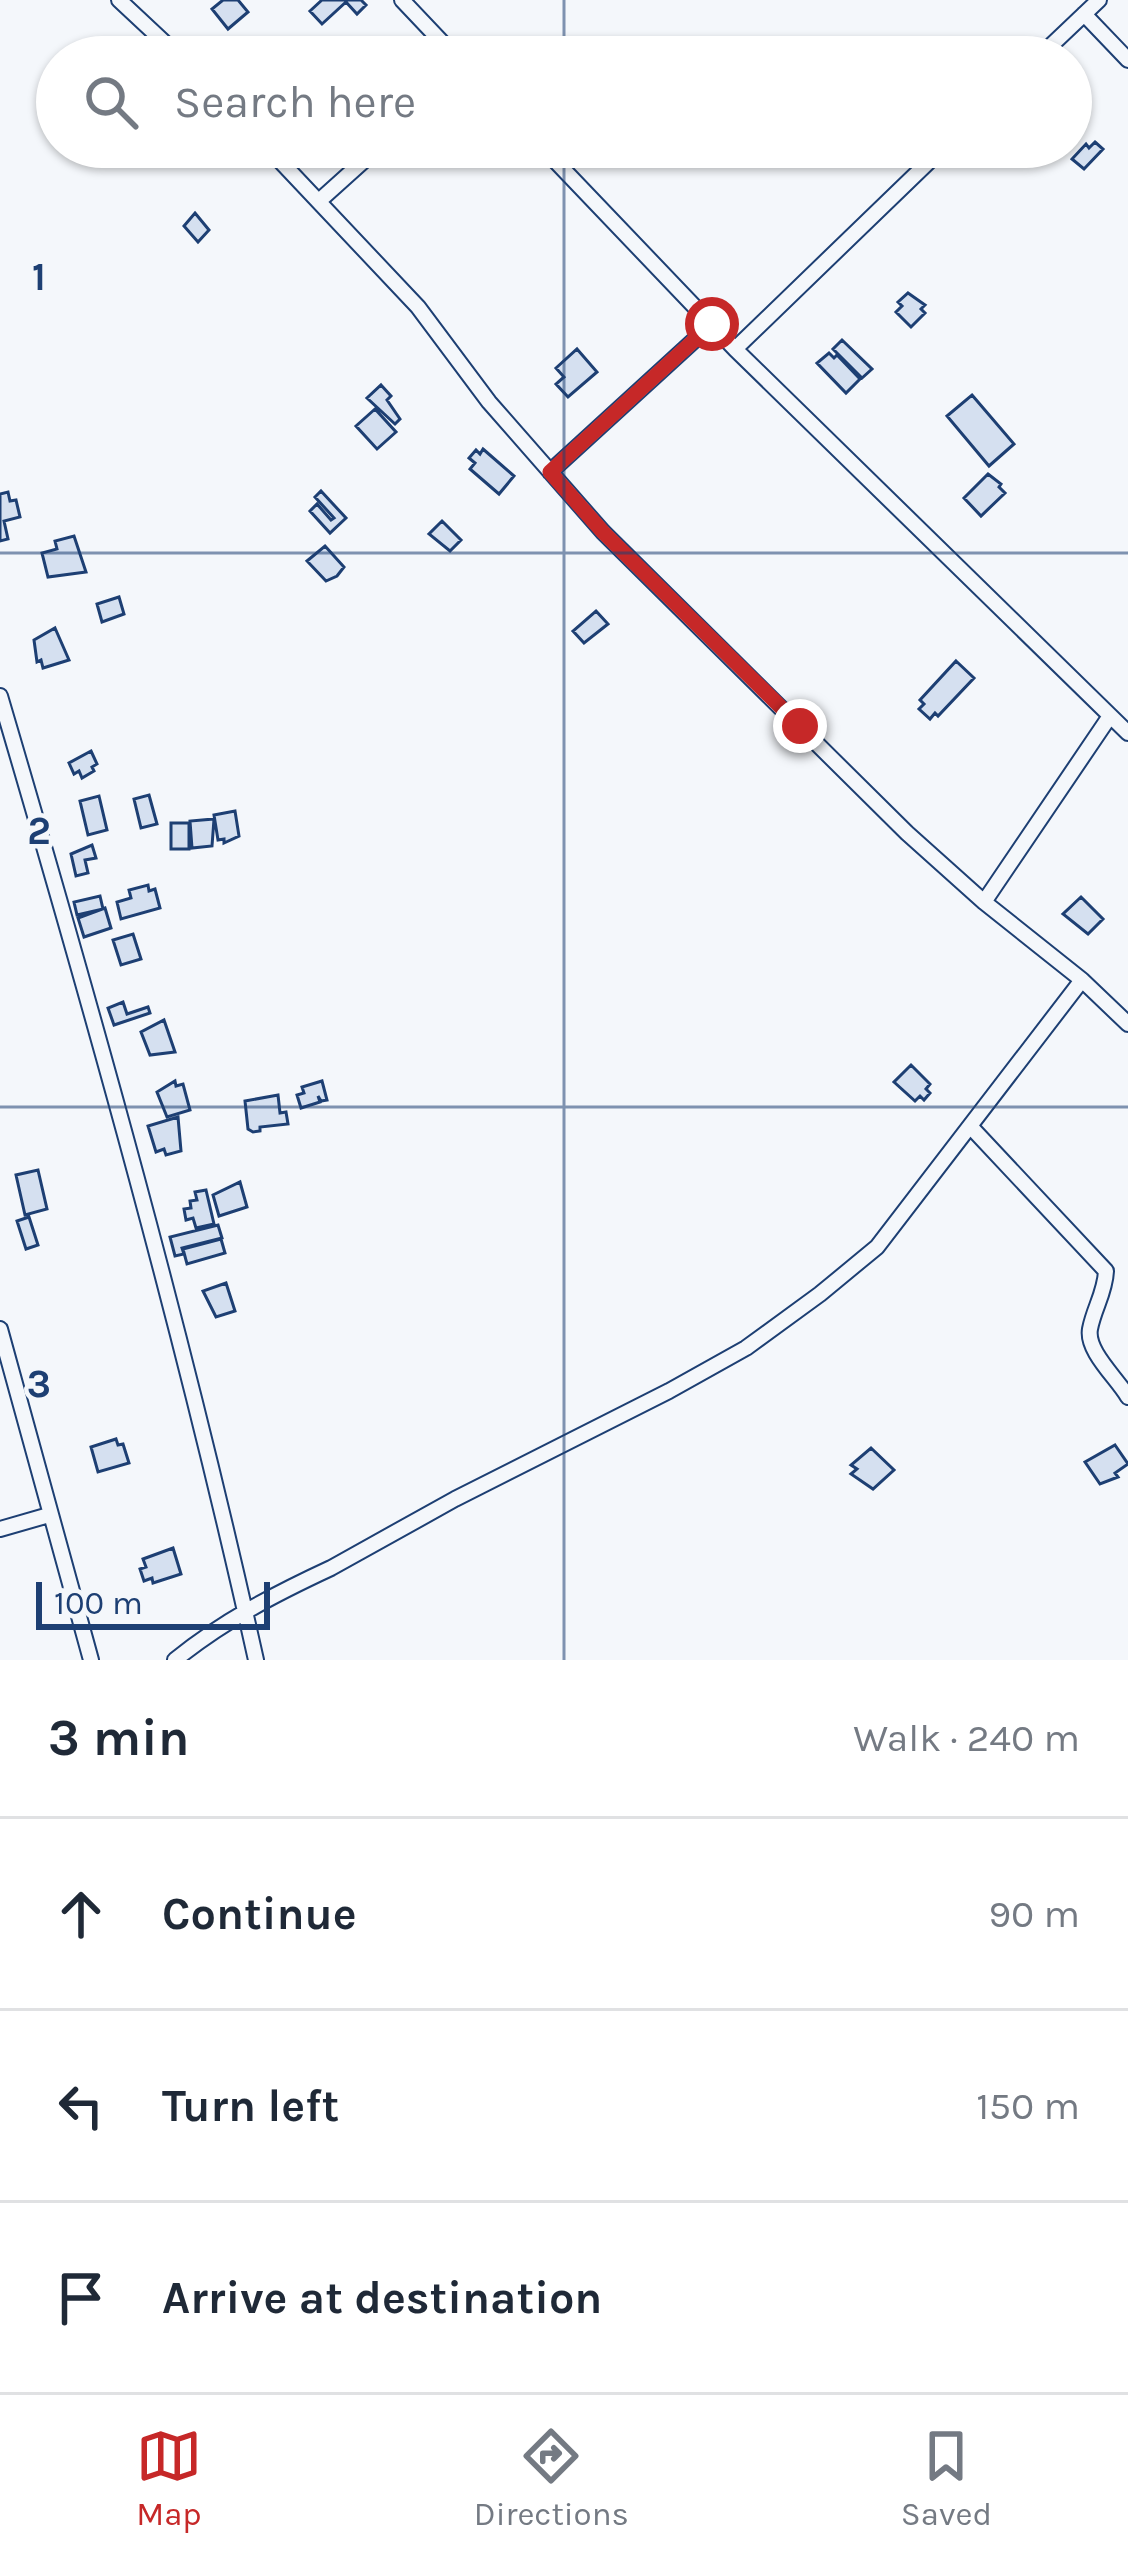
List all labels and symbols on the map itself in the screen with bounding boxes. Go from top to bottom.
text: 1 [32,254,46,300]
route start [685,297,739,351]
route end [773,699,827,753]
text: 2 [27,808,51,854]
text: 3 [27,1361,51,1407]
scale bar [36,1576,270,1629]

